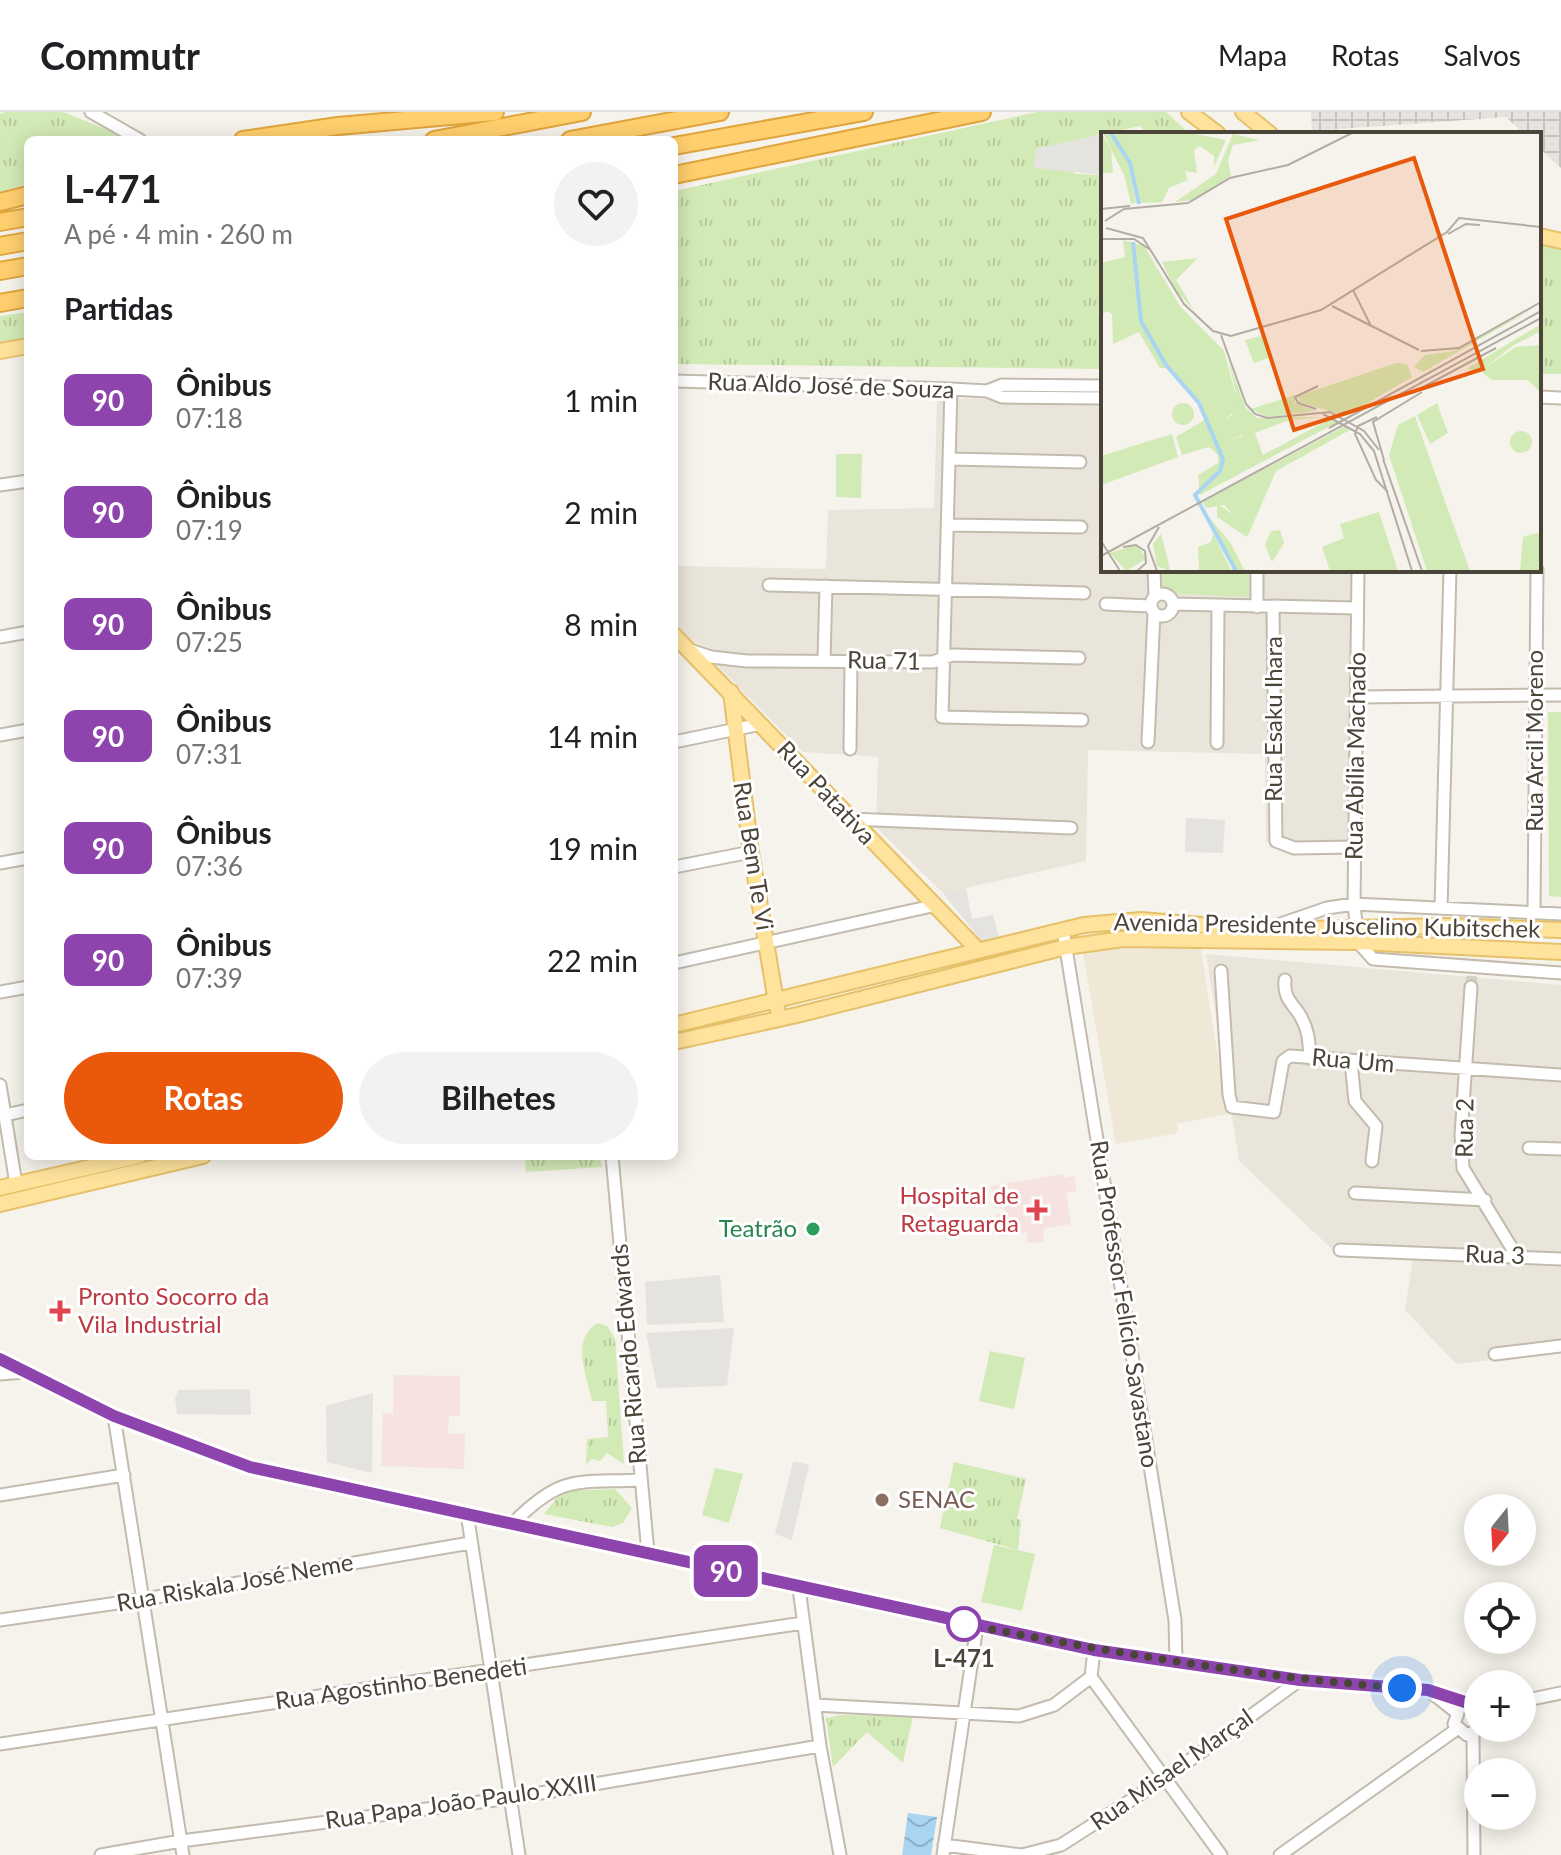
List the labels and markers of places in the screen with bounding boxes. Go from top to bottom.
place label: Hospital de Retaguarda [899,1180,1019,1237]
marker: Hospital de Retaguarda [1026,1199,1048,1221]
place label: Teatrão [719,1213,797,1242]
marker: Teatrão [804,1220,822,1238]
place label: Pronto Socorro da Vila Industrial [78,1281,269,1338]
marker: Pronto Socorro da Vila Industrial [49,1300,71,1322]
place label: SENAC [898,1484,975,1513]
marker: SENAC [873,1491,891,1509]
marker: L-471 [947,1607,981,1641]
place label: L-471 [933,1643,995,1672]

